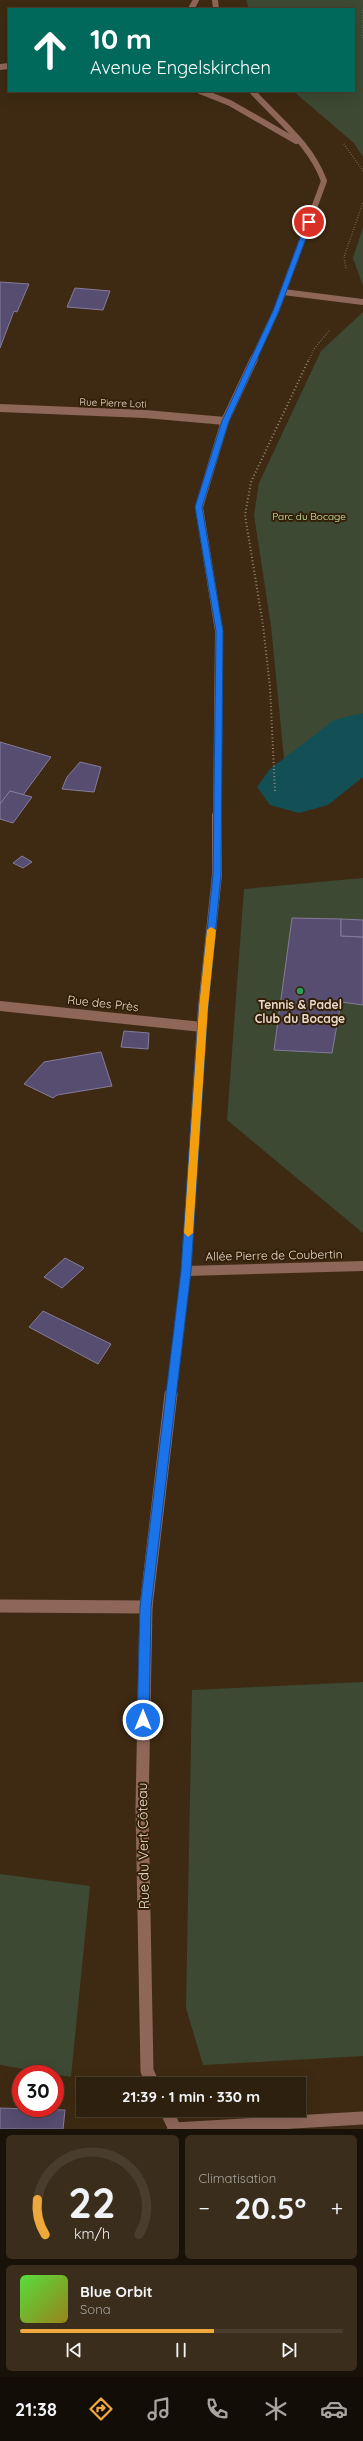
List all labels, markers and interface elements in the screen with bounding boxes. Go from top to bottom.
text: 10 m [90,21,152,56]
icon: ahead [24,24,76,76]
text: Avenue Engelskirchen [90,56,271,79]
pin [292,205,326,239]
icon: arrive [298,211,320,233]
street label: Rue Pierre Loti [79,395,147,411]
park label: Parc du Bocage [272,510,346,523]
marker: Tennis & Padel Club du Bocage [295,986,305,996]
street label: Rue des Près [67,992,140,1014]
place label: Tennis & Padel Club du Bocage [255,997,345,1026]
street label: Allée Pierre de Coubertin [205,1246,343,1264]
position arrow [122,1699,164,1741]
street label: Rue du Vert Côteau [133,1782,153,1910]
speed limit sign: 30 [12,2065,64,2117]
text: 21:39 · 1 min · 330 m [122,2087,260,2106]
text: Climatisation [199,2170,276,2186]
text: 22 [69,2176,116,2228]
text: 20.5° [234,2189,306,2227]
text: − [199,2194,210,2222]
text: + [331,2194,343,2222]
text: km/h [74,2225,110,2243]
text: Blue Orbit [80,2282,153,2301]
text: Sona [80,2301,111,2317]
icon: previous [63,2339,85,2361]
icon: pause [170,2339,192,2361]
icon: next [278,2339,300,2361]
icon: directions [87,2395,115,2423]
icon: music [145,2395,173,2423]
icon: phone [203,2395,231,2423]
icon: climate [262,2395,290,2423]
icon: car [320,2395,348,2423]
text: 21:38 [15,2398,57,2421]

